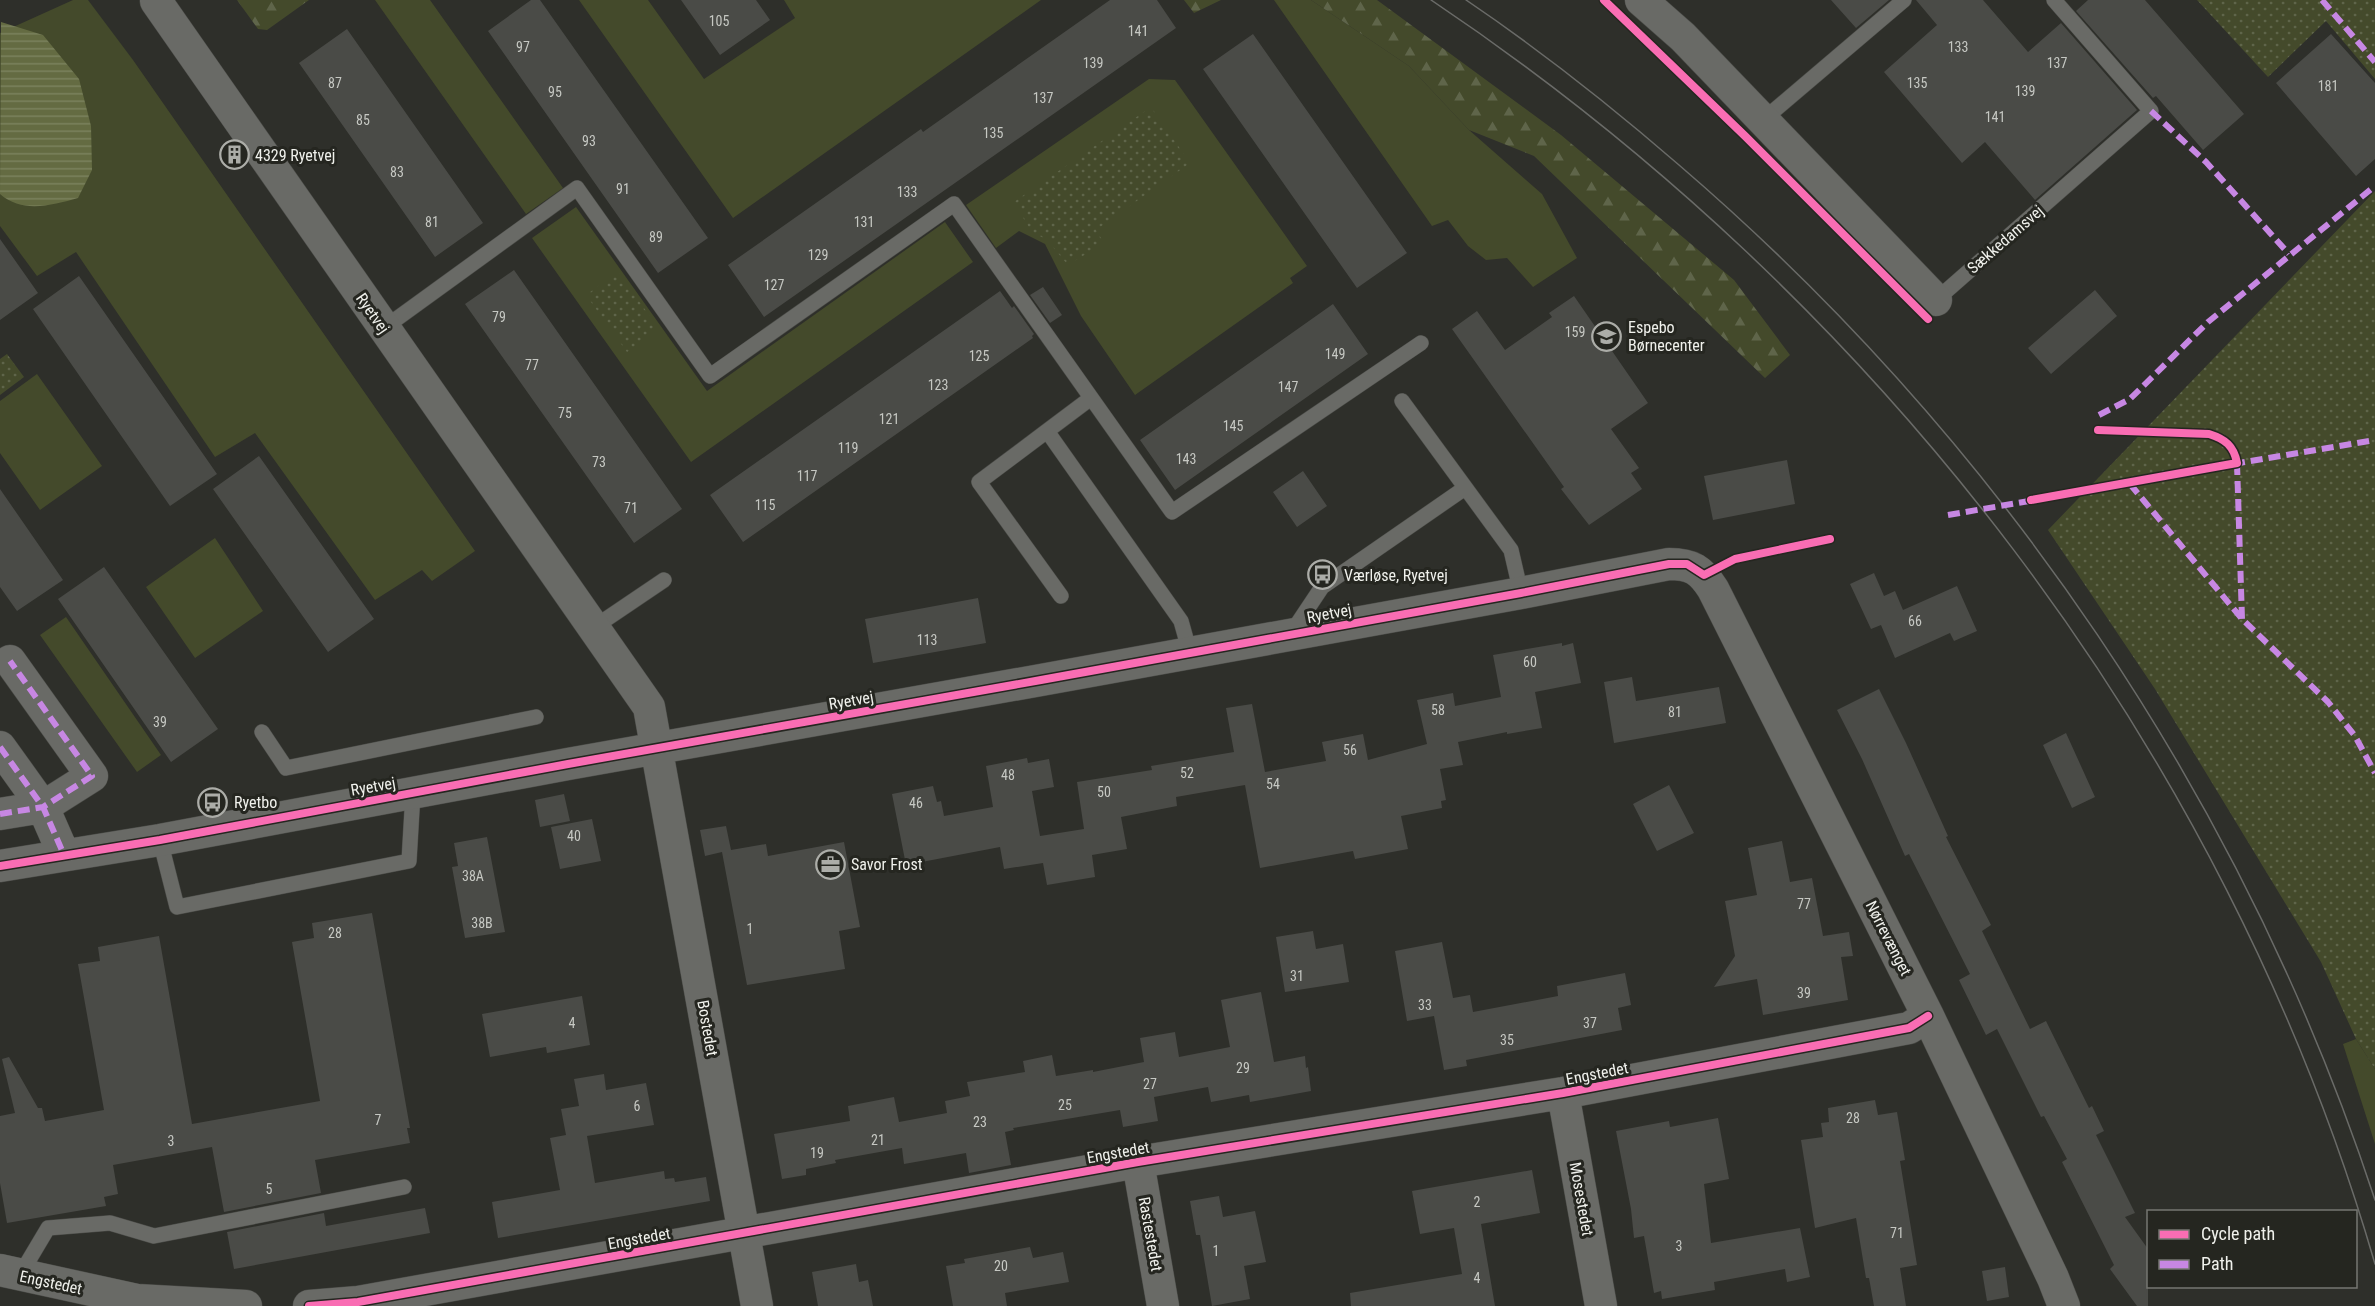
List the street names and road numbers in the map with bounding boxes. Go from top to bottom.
street label: Sækkedamsvej [1963,201,2047,278]
street label: Ryetvej [352,289,393,337]
street label: Ryetvej [1305,600,1353,627]
street label: Ryetvej [827,687,875,714]
street label: Ryetvej [349,773,397,800]
street label: Nørrevænget [1862,898,1916,979]
street label: Bostedet [693,999,722,1058]
street label: Engstedet [1564,1058,1630,1089]
street label: Engstedet [1085,1138,1151,1167]
street label: Mosestedet [1566,1161,1597,1238]
street label: Rastestedet [1135,1195,1166,1273]
street label: Engstedet [606,1224,672,1253]
street label: Engstedet [18,1267,84,1298]

